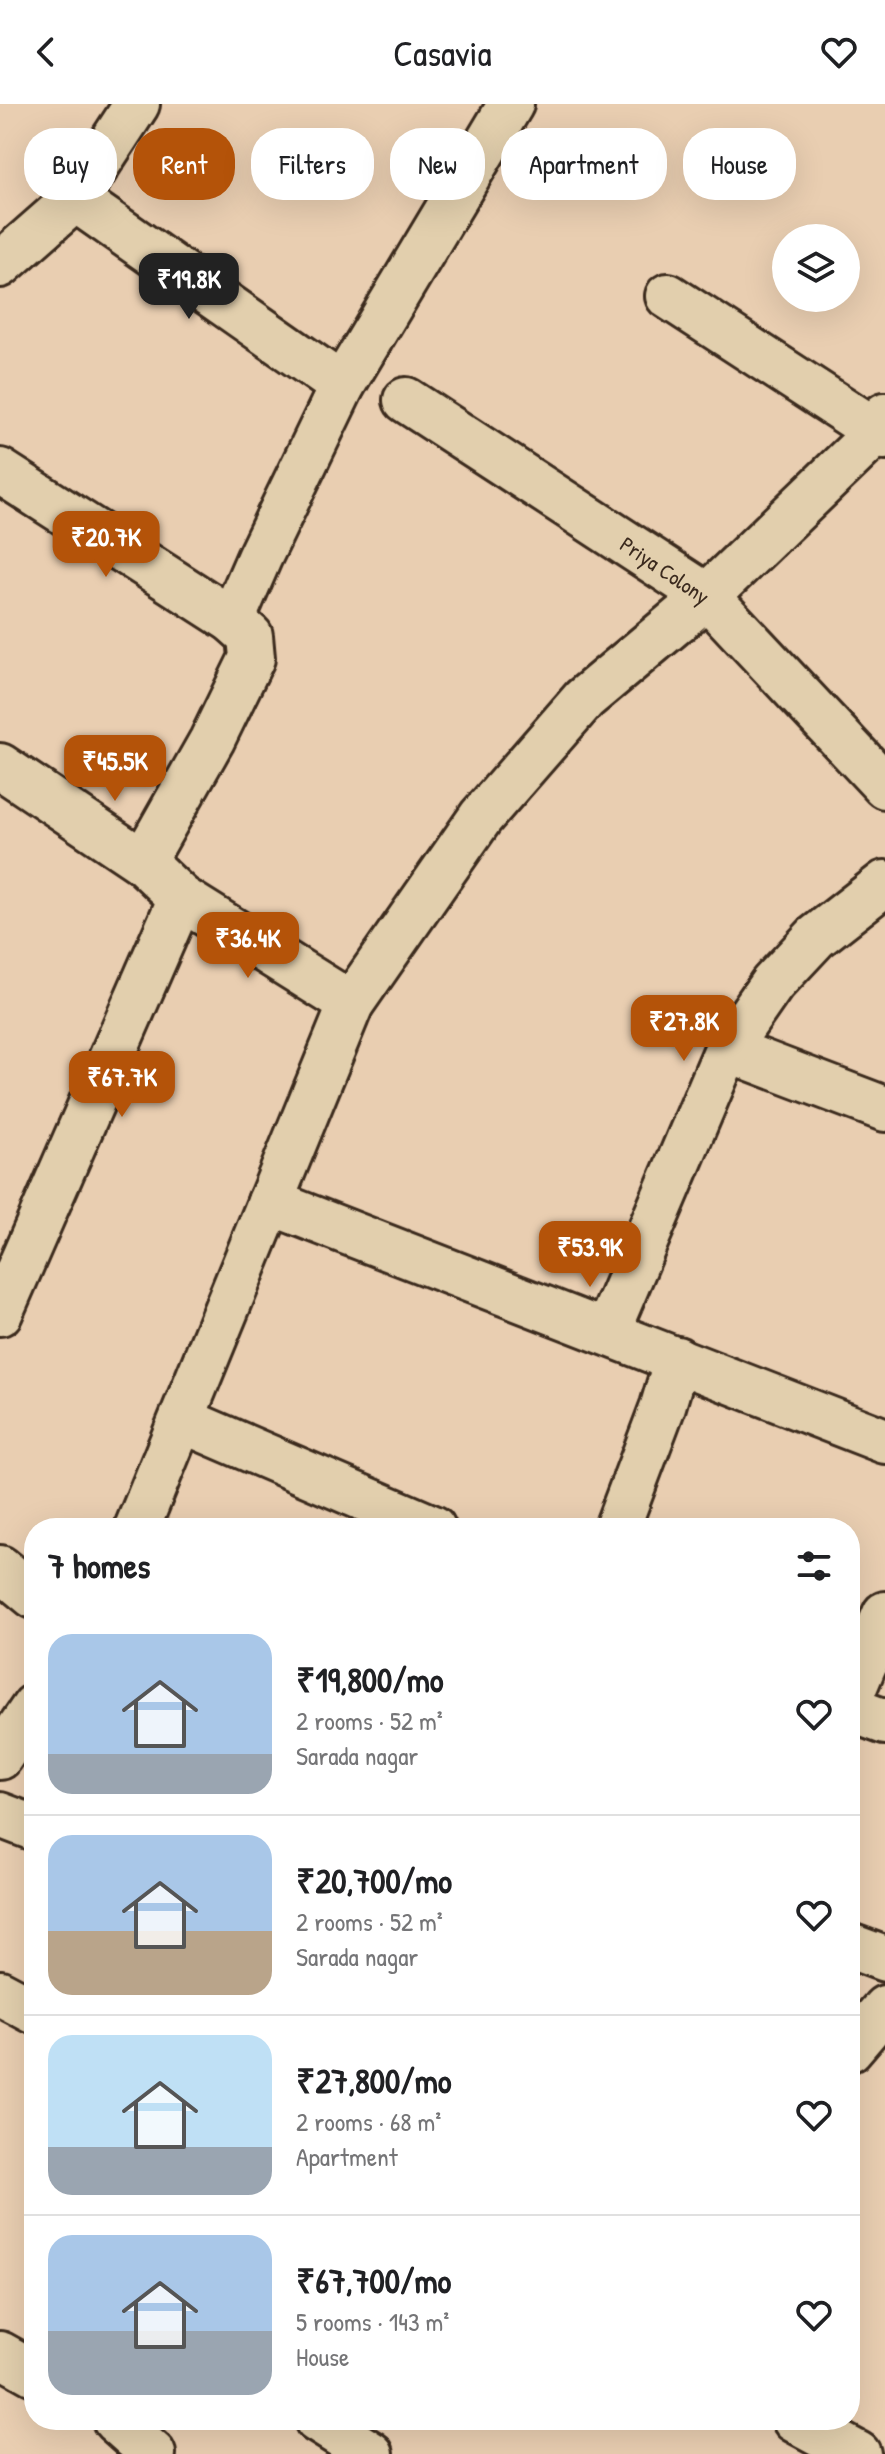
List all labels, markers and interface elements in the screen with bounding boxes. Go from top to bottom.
text: Casavia [393,28,492,77]
icon: back [24,30,68,74]
icon: heart [817,30,861,74]
chip: Buy [24,128,117,200]
chip: Rent [133,128,235,200]
chip: Filters [251,128,374,200]
chip: New [390,128,485,200]
chip: Apartment [501,128,667,200]
chip: House [683,128,796,200]
map controls [772,224,860,312]
button: layers [772,224,860,312]
pin: ₹19.8K [124,253,254,321]
text: ₹19.8K [157,261,221,296]
pin: ₹20.7K [41,511,171,579]
text: ₹20.7K [71,519,141,554]
street label: Priya Colony [614,529,716,611]
pin: ₹45.5K [50,735,180,803]
text: ₹45.5K [82,743,148,778]
pin: ₹36.4K [183,912,313,980]
text: ₹36.4K [215,920,281,955]
pin: ₹27.8K [619,995,749,1063]
text: ₹27.8K [649,1003,719,1038]
pin: ₹67.7K [57,1051,187,1119]
text: ₹67.7K [87,1059,157,1094]
pin: ₹53.9K [525,1221,655,1289]
text: ₹53.9K [557,1229,623,1264]
text: 7 homes [48,1543,150,1589]
icon: filters [792,1544,836,1588]
text: ₹19,800/mo [296,1657,444,1703]
icon: home [112,1666,208,1762]
icon: heart [792,1692,836,1736]
text: 2 rooms · 52 m² [296,1703,443,1738]
text: Sarada nagar [296,1738,418,1773]
text: ₹20,700/mo [296,1858,452,1904]
icon: home [112,1867,208,1963]
icon: heart [792,1893,836,1937]
text: 2 rooms · 52 m² [296,1904,443,1939]
text: Sarada nagar [296,1939,418,1974]
text: ₹27,800/mo [296,2058,451,2104]
icon: home [112,2067,208,2163]
icon: heart [792,2093,836,2137]
text: 2 rooms · 68 m² [296,2104,441,2139]
text: Apartment [296,2139,398,2174]
text: ₹67,700/mo [296,2258,451,2304]
icon: home [112,2267,208,2363]
icon: heart [792,2293,836,2337]
text: 5 rooms · 143 m² [296,2304,449,2339]
text: House [296,2339,349,2374]

